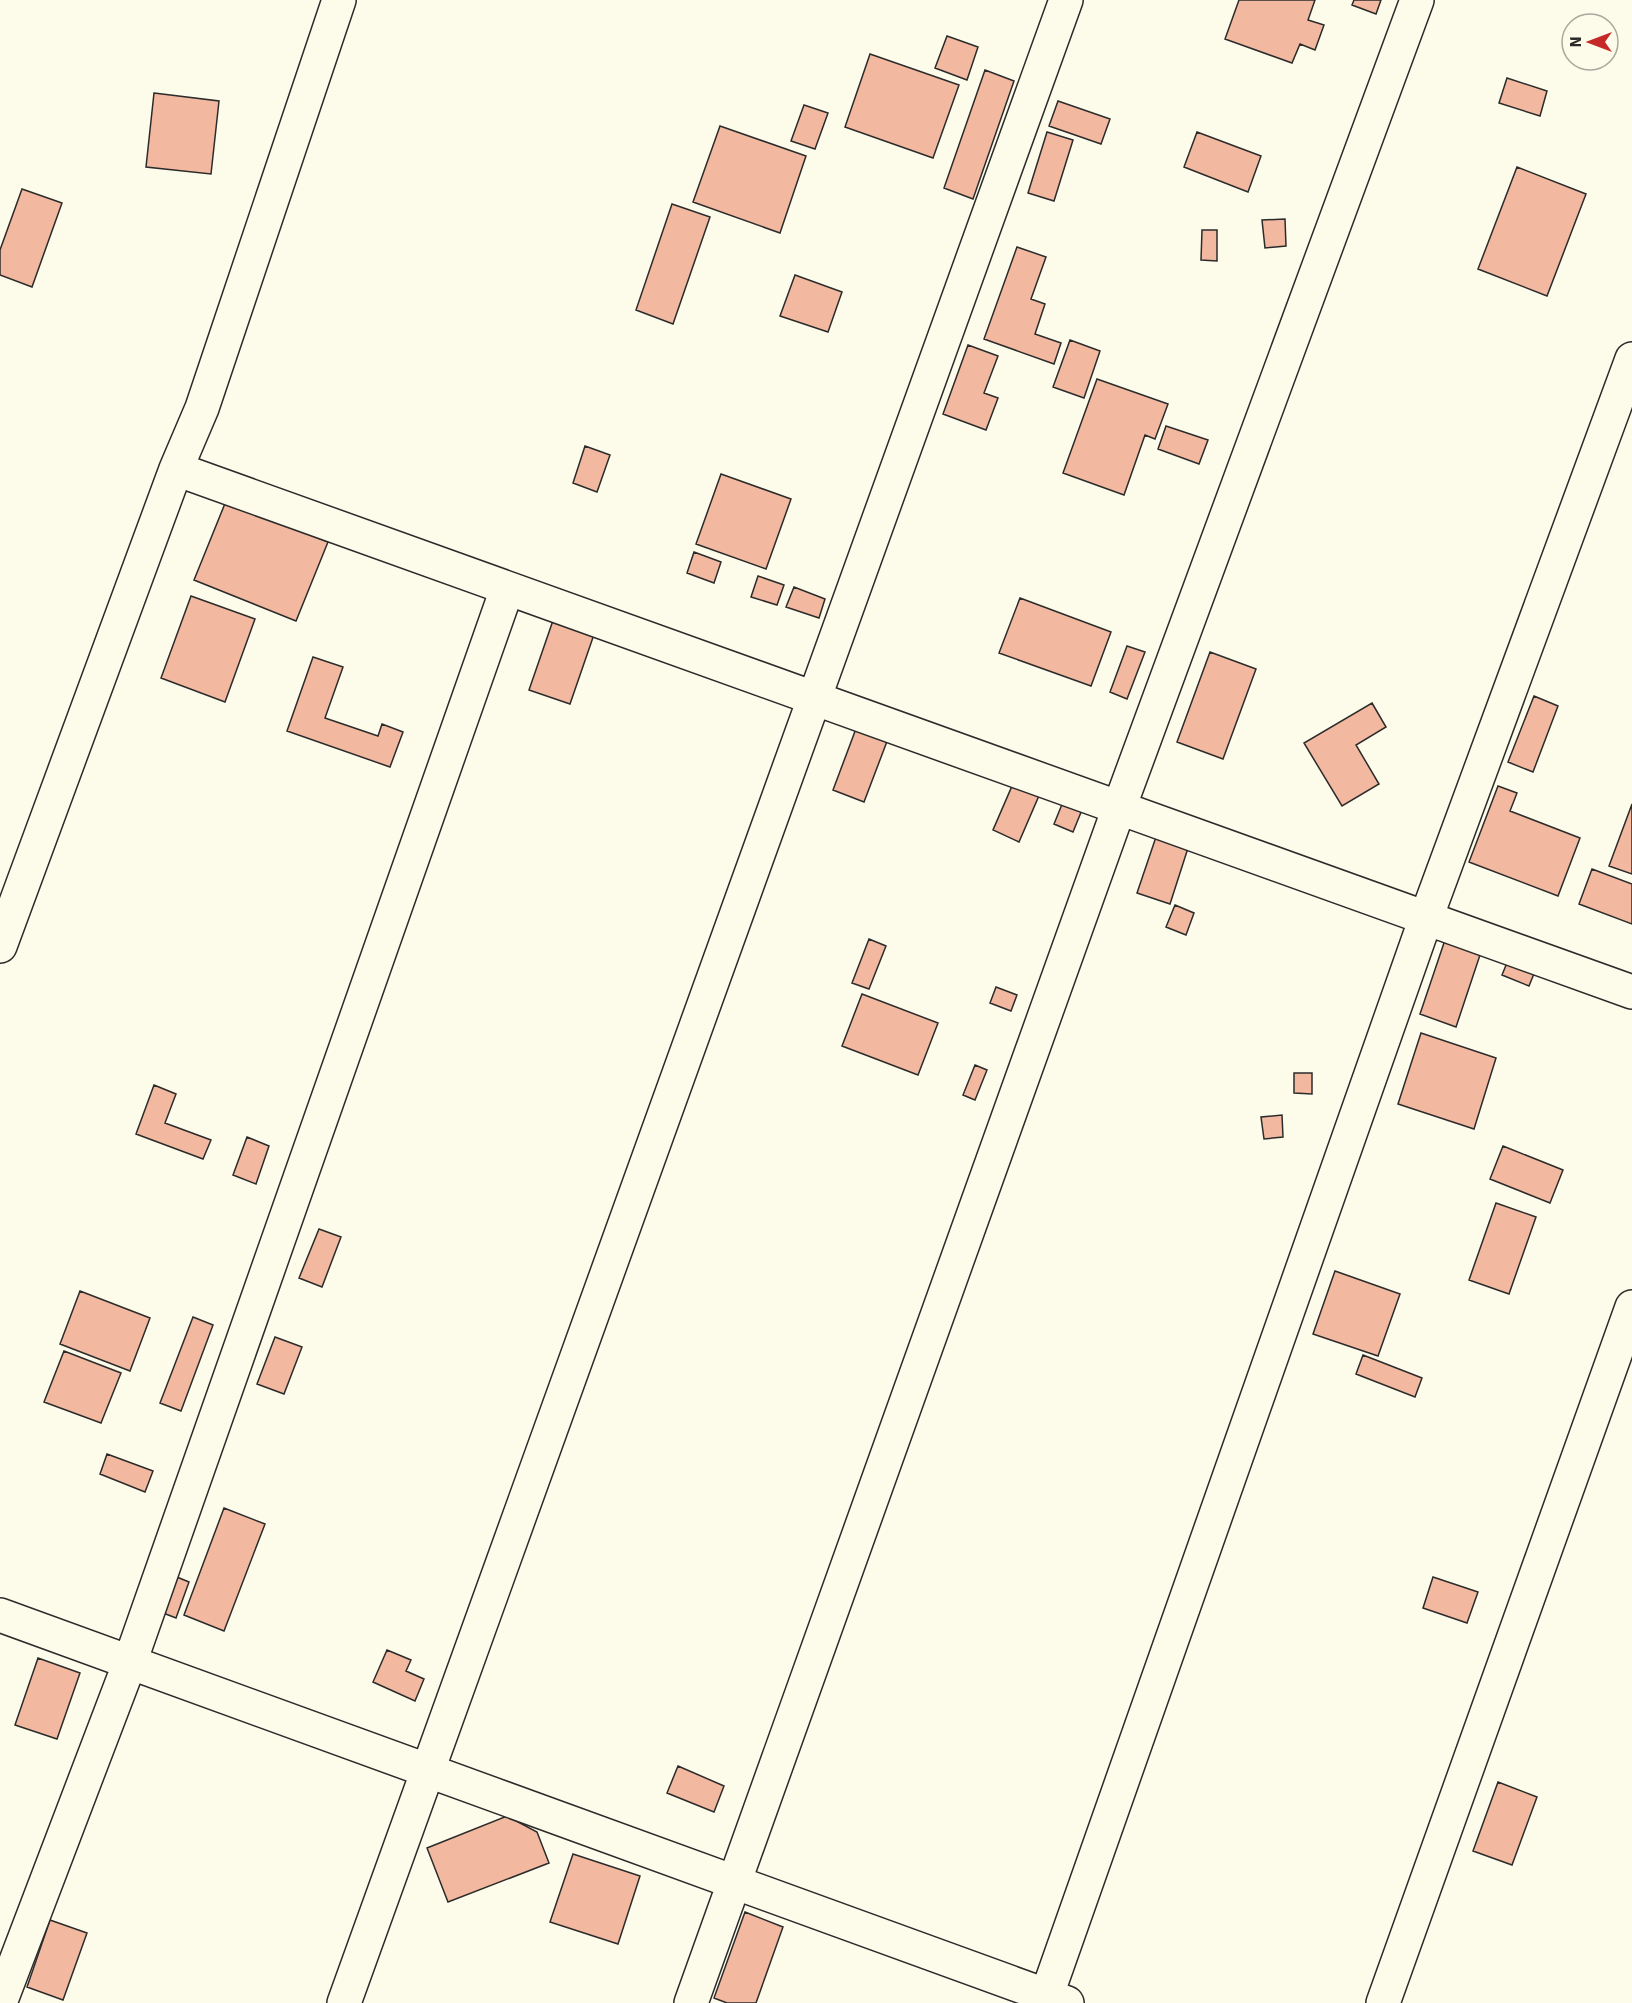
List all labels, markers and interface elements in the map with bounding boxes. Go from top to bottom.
north arrow [1560,12,1620,72]
text: N [1566,36,1586,48]

